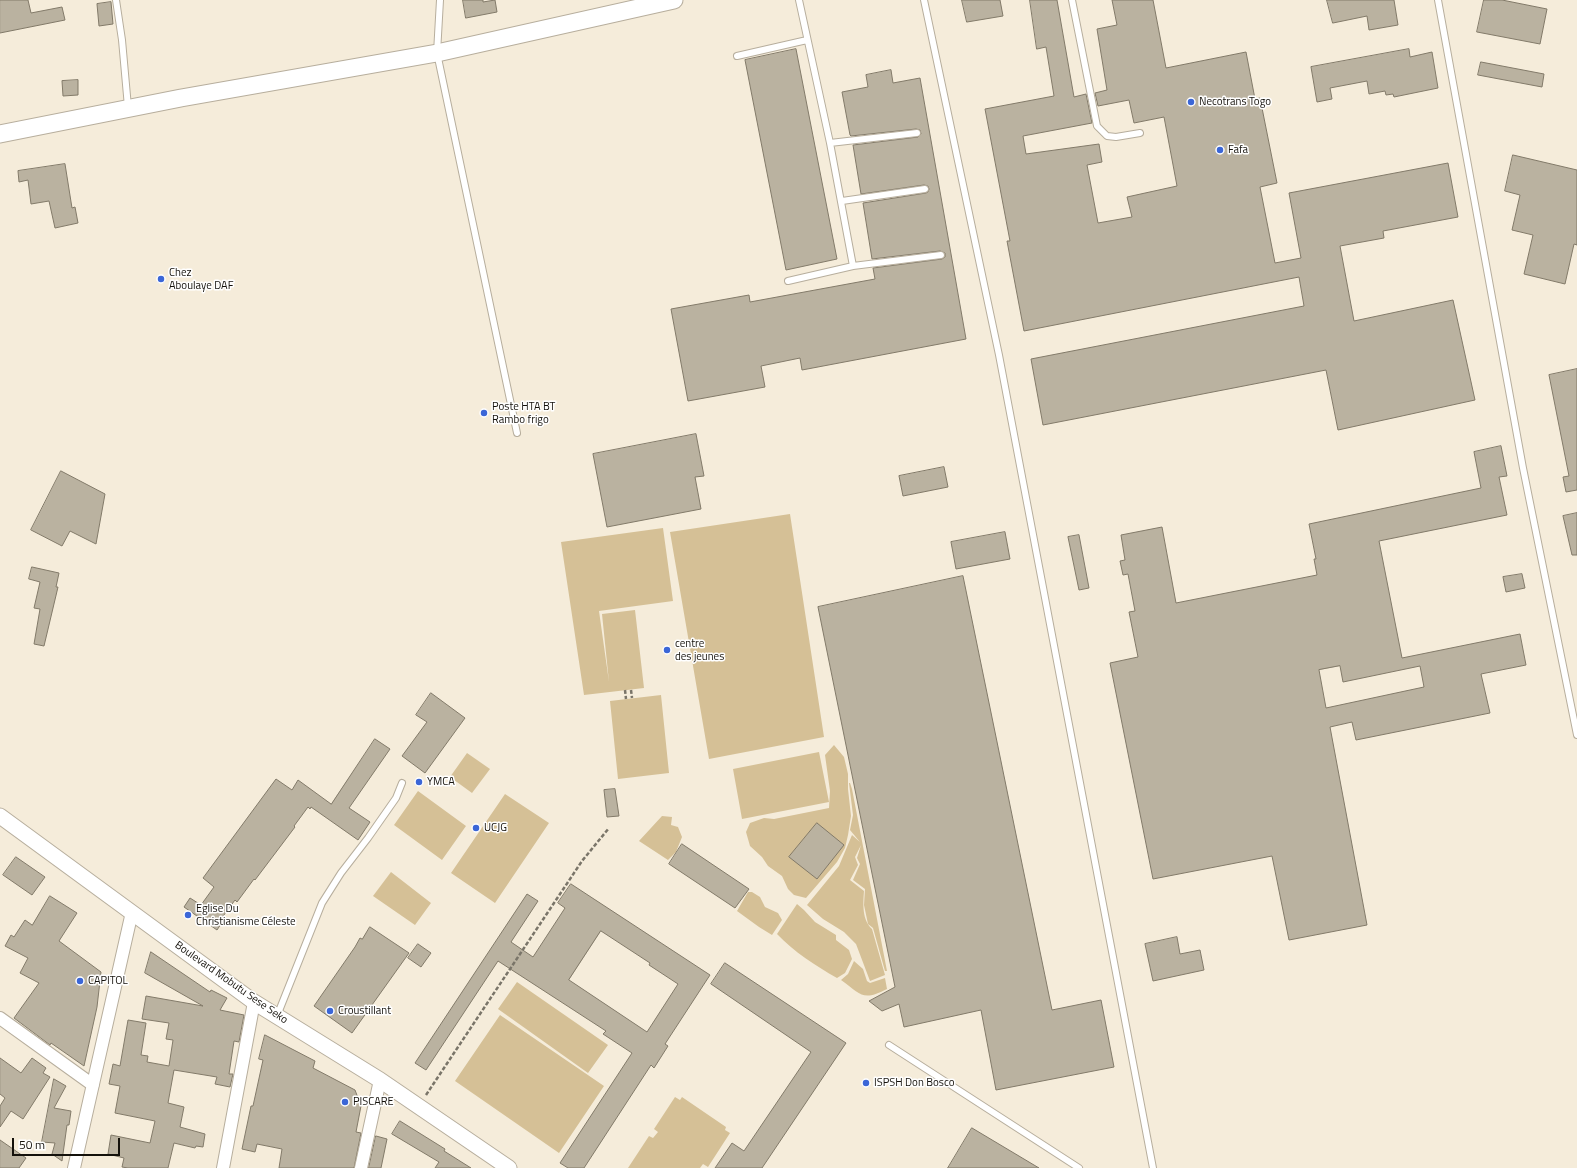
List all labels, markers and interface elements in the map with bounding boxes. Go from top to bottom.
place label: Necotrans Togo [1199,95,1271,109]
marker: Necotrans Togo [1186,97,1196,107]
place label: Fafa [1228,143,1248,157]
marker: Fafa [1215,145,1225,155]
place label: Chez Aboulaye DAF [169,266,233,292]
marker: Chez Aboulaye DAF [156,274,166,284]
place label: Poste HTA BT Rambo frigo [492,400,555,426]
marker: Poste HTA BT Rambo frigo [479,408,489,418]
place label: centre des jeunes [675,637,724,663]
marker: centre des jeunes [662,645,672,655]
place label: YMCA [427,775,455,789]
marker: YMCA [414,777,424,787]
place label: UCJG [484,821,507,835]
marker: UCJG [471,823,481,833]
place label: Eglise Du Christianisme Céleste [196,902,296,928]
marker: Eglise Du Christianisme Céleste [183,910,193,920]
street label: Boulevard Mobutu Sese Seko [172,939,290,1027]
place label: CAPITOL [88,974,128,988]
marker: CAPITOL [75,976,85,986]
place label: Croustillant [338,1004,391,1018]
marker: Croustillant [325,1006,335,1016]
place label: ISPSH Don Bosco [874,1076,954,1090]
marker: ISPSH Don Bosco [861,1078,871,1088]
place label: PISCARE [353,1095,394,1109]
marker: PISCARE [340,1097,350,1107]
scale bar [14,1130,122,1156]
text: 50 m [19,1135,45,1154]

